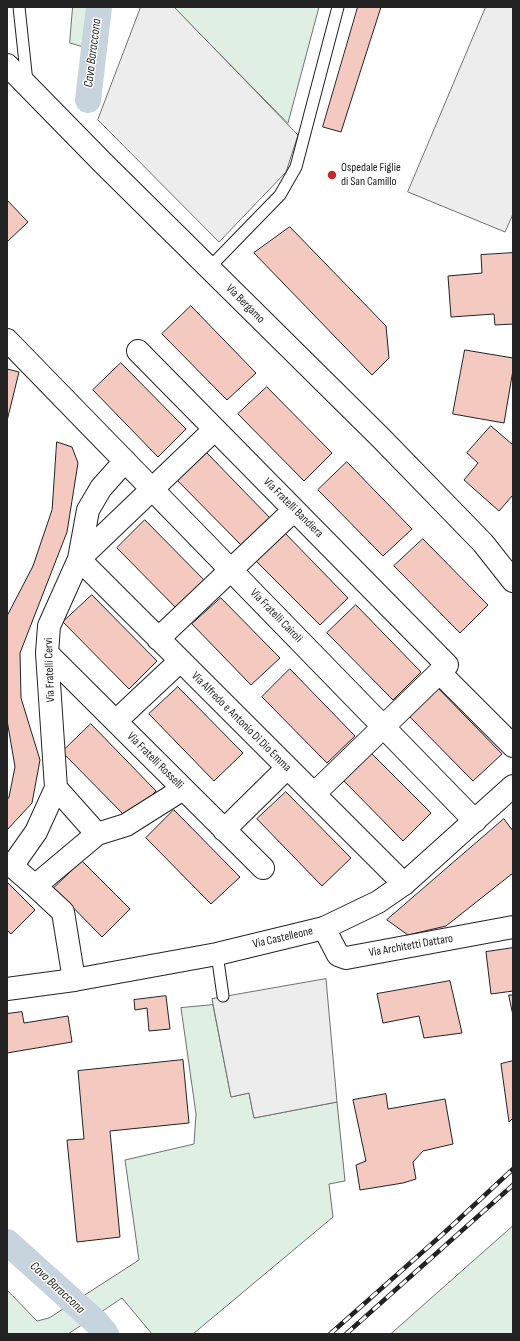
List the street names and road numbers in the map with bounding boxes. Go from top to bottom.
street label: Via Bergamo [222,281,268,327]
street label: Via Fratelli Bandiera [260,475,326,541]
street label: Via Fratelli Cairoli [247,586,305,646]
street label: Via Fratelli Cervi [42,637,58,703]
street label: Via Alfredo e Antonio Di Dio Emma [188,669,294,775]
street label: Via Fratelli Rosselli [124,730,186,792]
street label: Via Castelleone [252,924,314,952]
street label: Via Architetti Dattaro [368,932,454,960]

